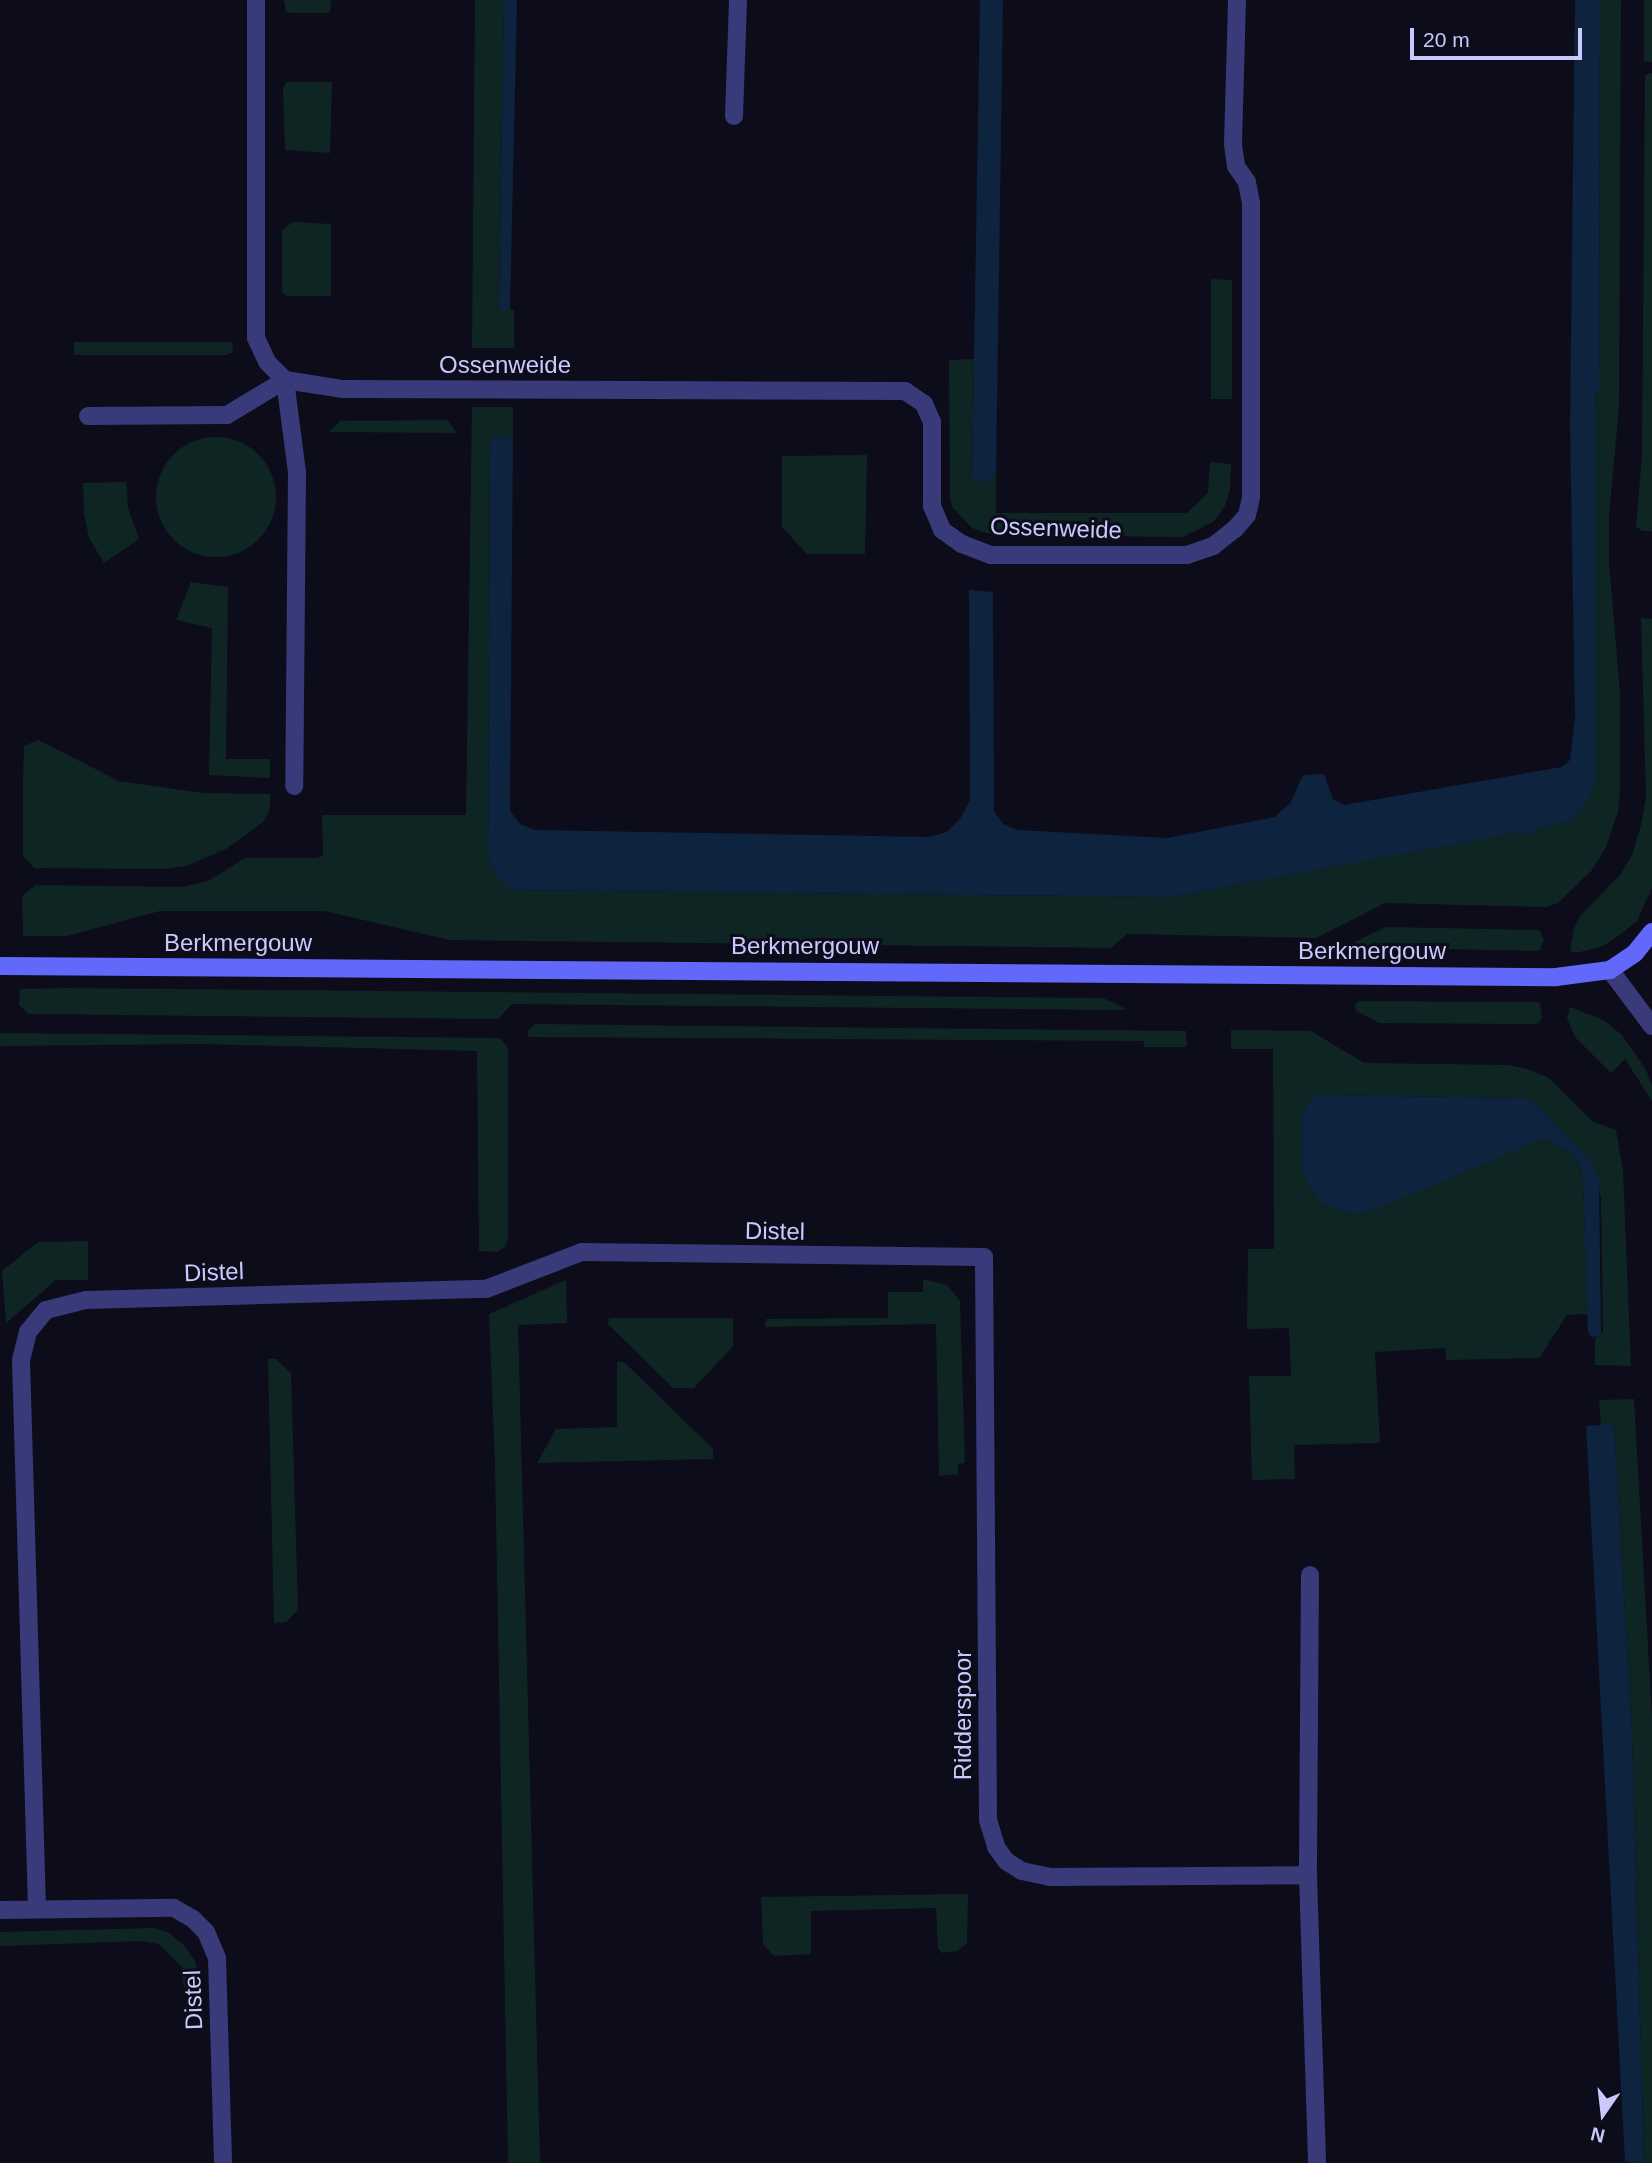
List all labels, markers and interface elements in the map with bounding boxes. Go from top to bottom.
scale bar [1414,14,1586,58]
text: 20 m [1423,28,1470,51]
street label: Ossenweide [439,351,571,379]
street label: Ossenweide [990,511,1122,545]
street label: Berkmergouw [164,929,312,957]
street label: Berkmergouw [731,932,879,960]
street label: Berkmergouw [1298,937,1446,965]
street label: Distel [745,1216,805,1246]
street label: Distel [184,1257,244,1287]
street label: Ridderspoor [949,1650,977,1780]
street label: Distel [178,1970,208,2030]
north arrow [1568,2079,1638,2149]
text: N [1589,2123,1607,2147]

